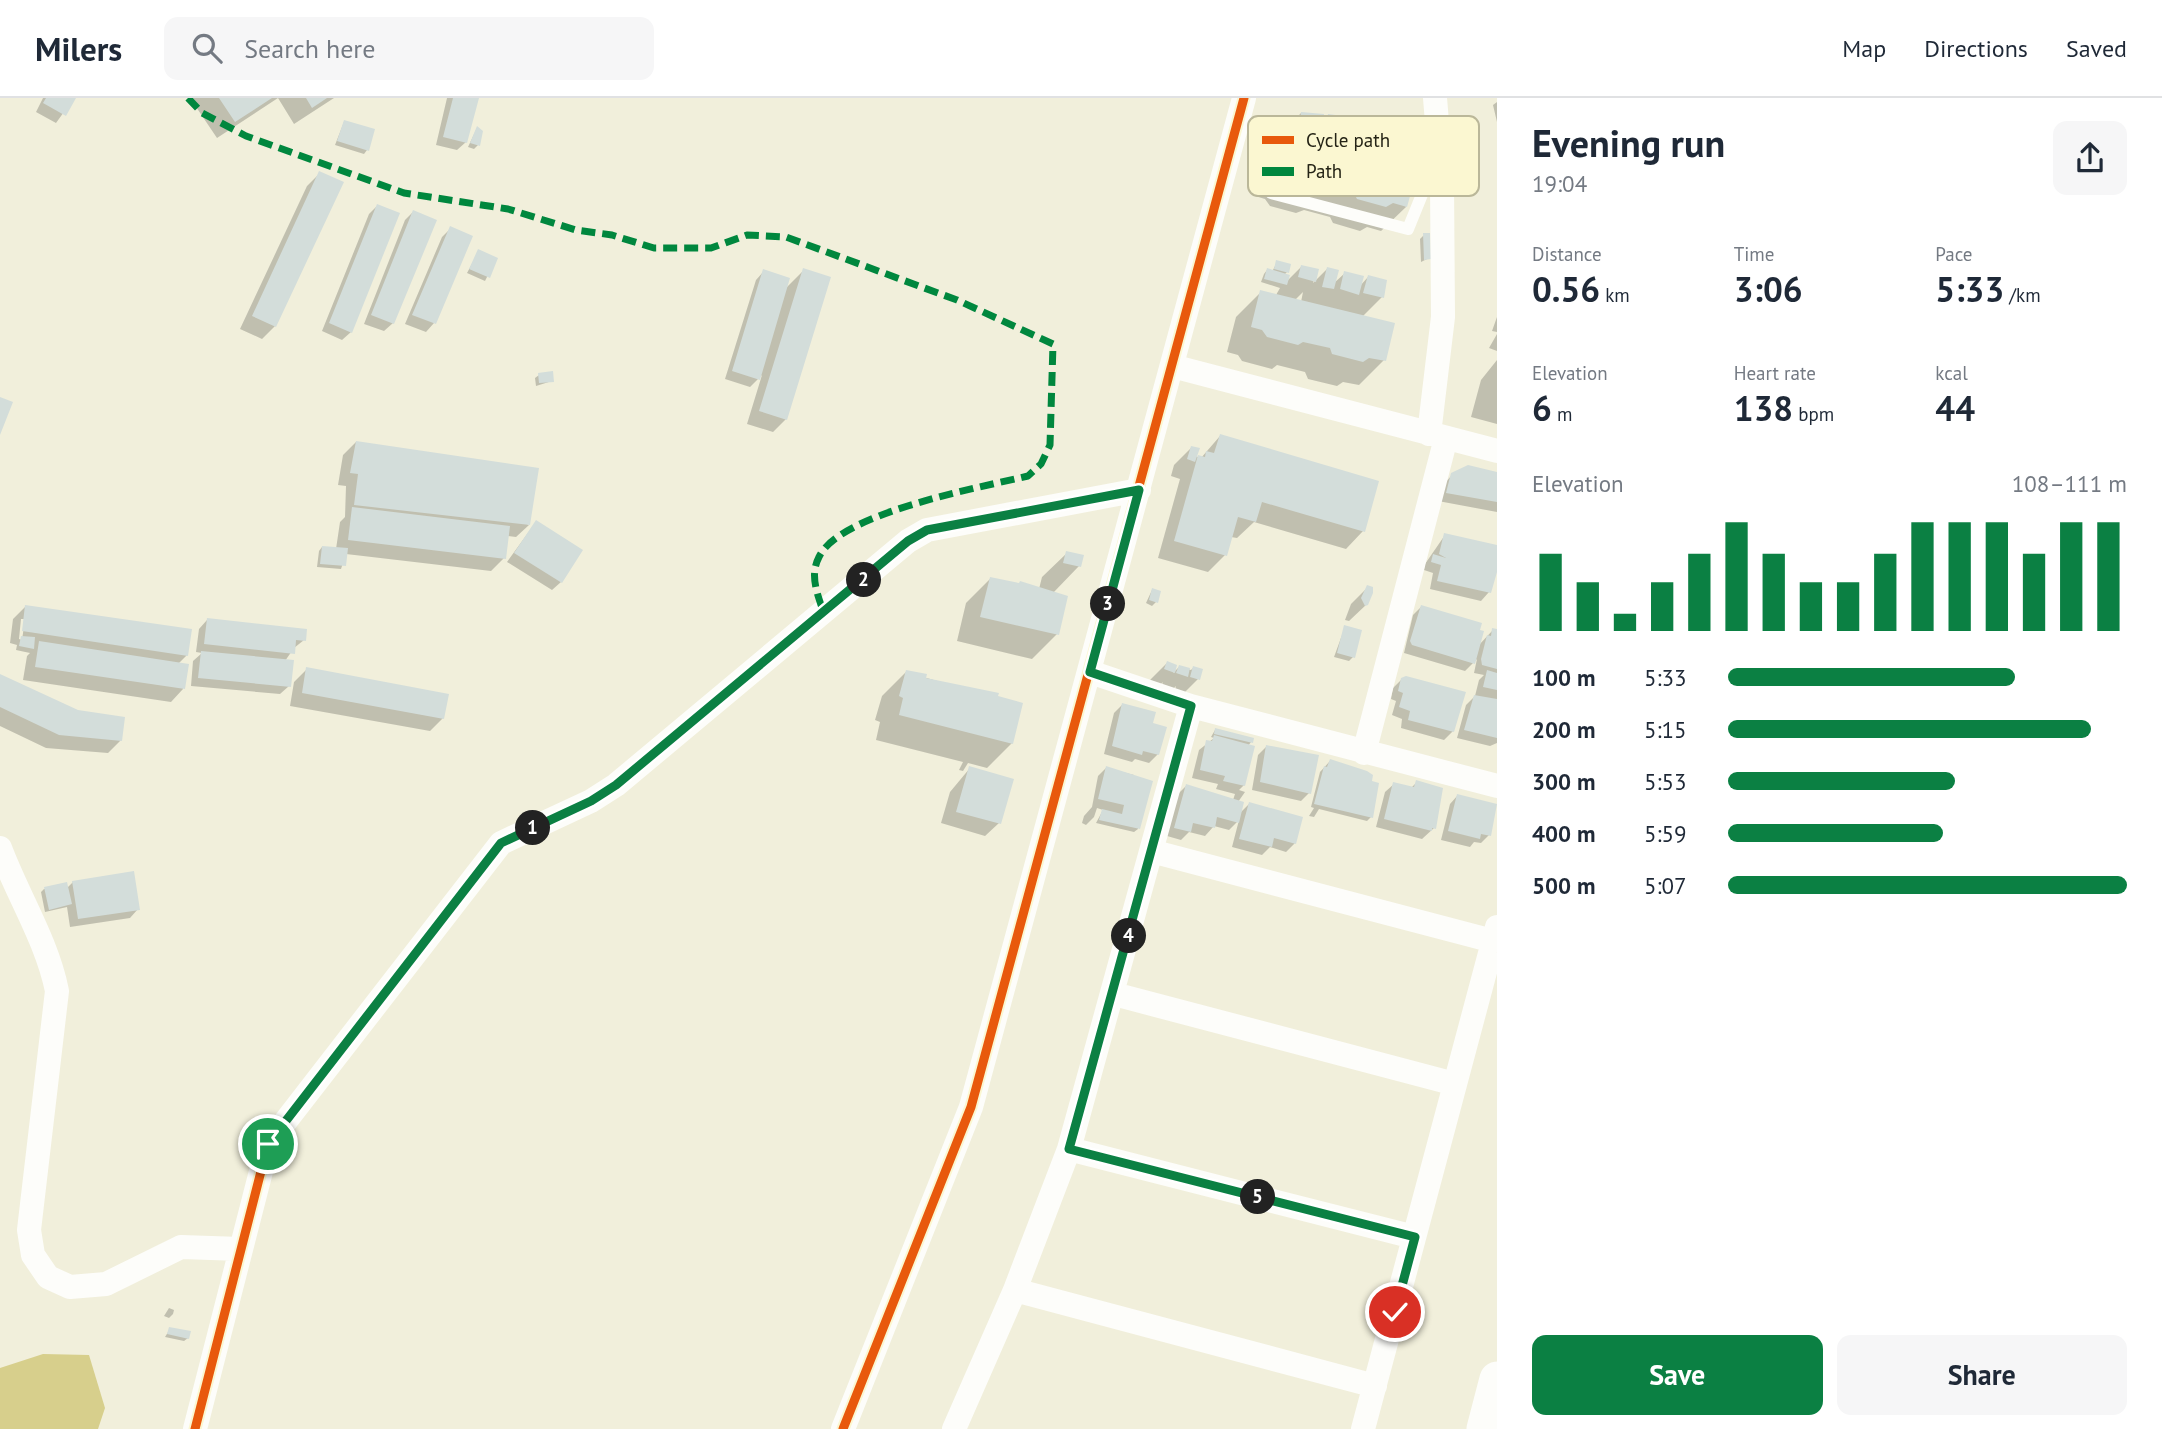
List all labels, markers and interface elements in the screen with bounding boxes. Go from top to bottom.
search box [164,17,654,80]
text: Milers [35,27,122,70]
icon: search [188,29,226,67]
text: Search here [244,32,375,65]
text: Map [1842,33,1886,64]
text: Directions [1924,33,2028,64]
text: Saved [2066,33,2127,64]
legend [1248,116,1479,196]
text: Evening run [1532,118,1725,167]
button: share [2053,121,2127,195]
text: Cycle path [1306,128,1390,152]
text: Path [1306,159,1342,183]
text: 19:04 [1532,169,1587,198]
text: Distance [1532,242,1602,266]
text: Time [1734,242,1774,266]
text: Pace [1935,242,1973,266]
text: 0.56 [1532,266,1600,312]
text: 3:06 [1734,266,1803,312]
text: 5:33 [1935,266,2004,312]
text: km [1600,283,1630,307]
text: /km [2004,283,2041,307]
text: Elevation [1532,361,1608,385]
text: Heart rate [1734,361,1816,385]
text: kcal [1935,361,1968,385]
text: 6 [1532,385,1552,431]
text: 138 [1734,385,1793,431]
text: 44 [1935,385,1975,431]
text: m [1552,402,1572,426]
text: bpm [1793,402,1834,426]
text: Elevation [1532,469,1624,498]
text: 108–111 m [2012,469,2127,498]
pin: 2 [846,562,882,598]
text: 2 [858,567,869,591]
pin: 3 [1090,587,1126,622]
text: 3 [1102,591,1113,615]
text: 100 m [1532,663,1595,692]
text: 5:33 [1644,663,1687,692]
text: 200 m [1532,715,1595,744]
text: 5:15 [1644,715,1687,744]
text: 300 m [1532,767,1595,796]
text: 5:53 [1644,767,1687,796]
pin: 1 [516,810,550,846]
text: 1 [527,815,538,839]
text: 400 m [1532,819,1595,848]
text: 5:59 [1644,819,1687,848]
text: 500 m [1532,871,1595,900]
text: 5:07 [1644,871,1687,900]
pin: 4 [1112,918,1146,954]
text: 4 [1123,923,1134,947]
pin [238,1114,298,1174]
icon: arrive [249,1125,287,1163]
pin: 5 [1240,1180,1276,1214]
text: 5 [1252,1184,1263,1208]
pin [1365,1282,1425,1342]
icon: check [1376,1293,1414,1331]
button: Save [1532,1335,1823,1415]
button: Share [1837,1335,2127,1415]

